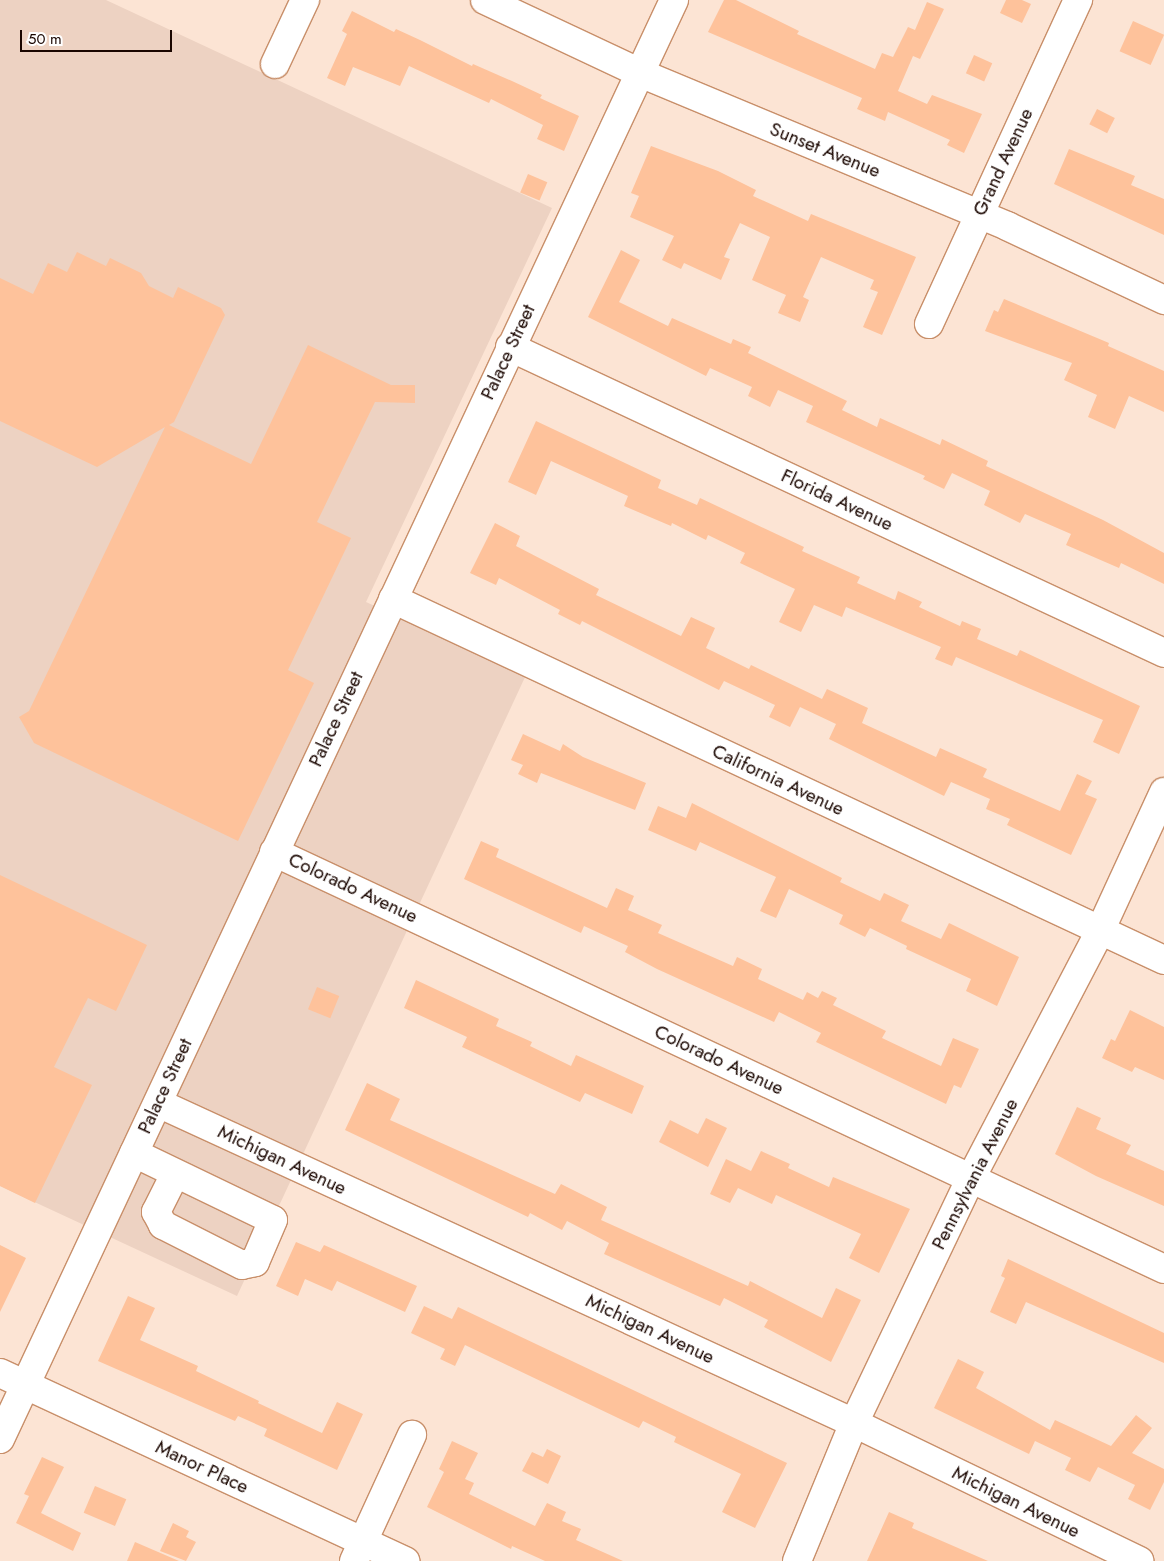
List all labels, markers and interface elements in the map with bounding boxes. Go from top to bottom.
scale bar [22,20,175,52]
text: 50 m [28,28,62,50]
street label: Grand Avenue [968,105,1038,219]
street label: Sunset Avenue [766,117,884,183]
street label: Palace Street [476,301,540,403]
street label: Florida Avenue [778,464,896,536]
street label: Palace Street [304,668,368,770]
street label: California Avenue [709,740,847,820]
street label: Colorado Avenue [285,848,421,928]
street label: Colorado Avenue [651,1020,787,1100]
street label: Palace Street [133,1035,197,1137]
street label: Pennsylvania Avenue [927,1095,1023,1253]
street label: Michigan Avenue [214,1120,350,1200]
street label: Michigan Avenue [582,1289,718,1369]
street label: Manor Place [152,1436,252,1498]
street label: Michigan Avenue [948,1461,1084,1543]

